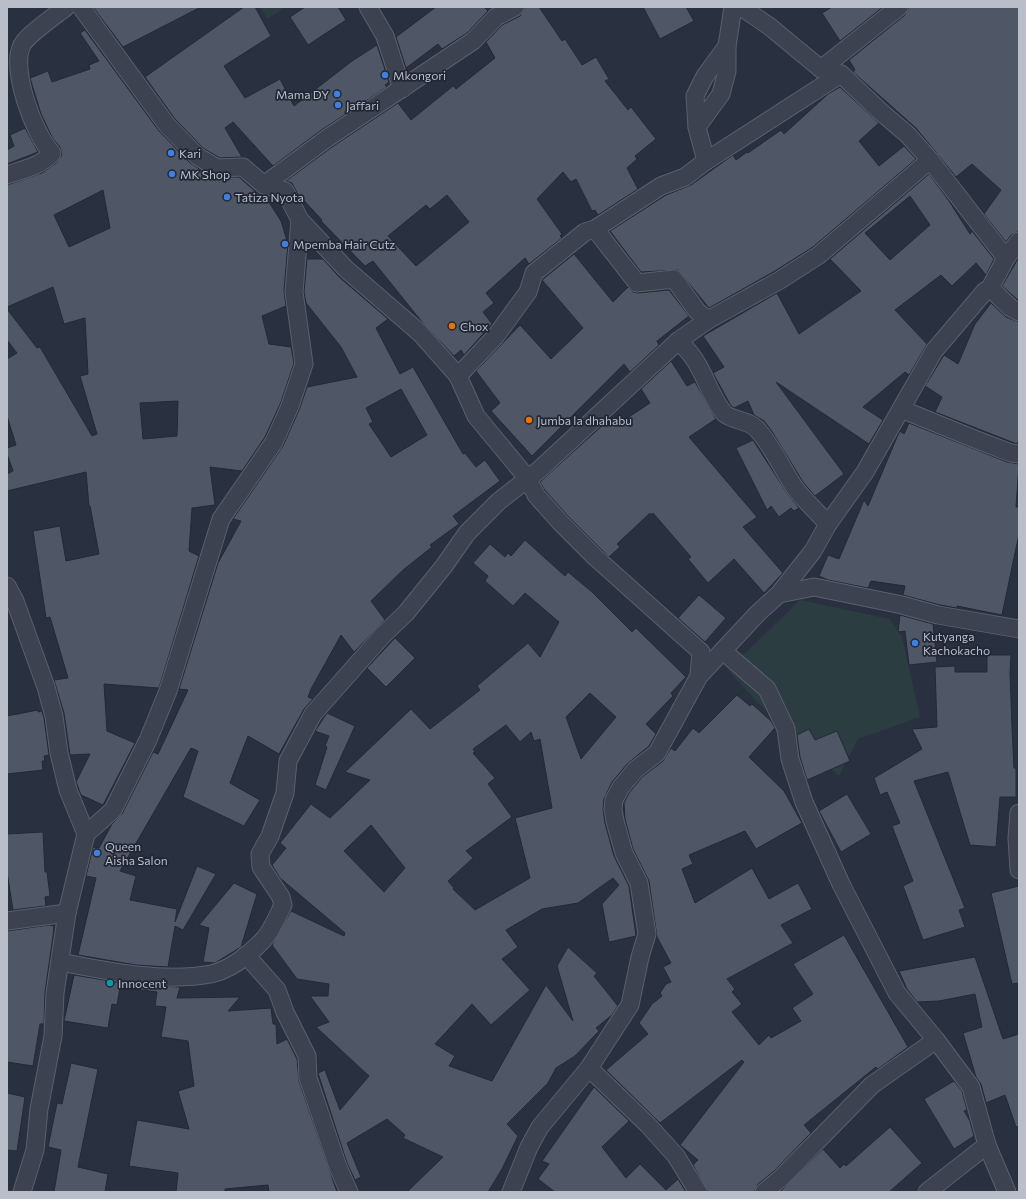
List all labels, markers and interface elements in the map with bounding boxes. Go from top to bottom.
place label: Mkongori [393,68,446,82]
marker: Mkongori [380,70,390,80]
place label: Mama DY [276,87,329,101]
marker: Mama DY [332,89,342,99]
place label: Jaffari [346,98,379,113]
marker: Jaffari [333,100,343,110]
place label: Kari [179,146,201,160]
marker: Kari [166,148,176,158]
place label: MK Shop [180,167,230,181]
marker: MK Shop [167,169,177,179]
place label: Tatiza Nyota [235,190,304,204]
marker: Tatiza Nyota [222,192,232,202]
place label: Mpemba Hair Cutz [293,237,395,251]
marker: Mpemba Hair Cutz [280,239,290,249]
place label: Chox [460,319,489,333]
marker: Chox [447,321,457,331]
place label: Jumba la dhahabu [537,413,632,428]
marker: Jumba la dhahabu [524,415,534,425]
place label: Kutyanga Kachokacho [923,629,990,657]
marker: Kutyanga Kachokacho [910,638,920,648]
place label: Queen Aisha Salon [105,839,168,867]
marker: Queen Aisha Salon [92,848,102,858]
place label: Innocent [118,976,166,990]
marker: Innocent [105,978,115,988]

